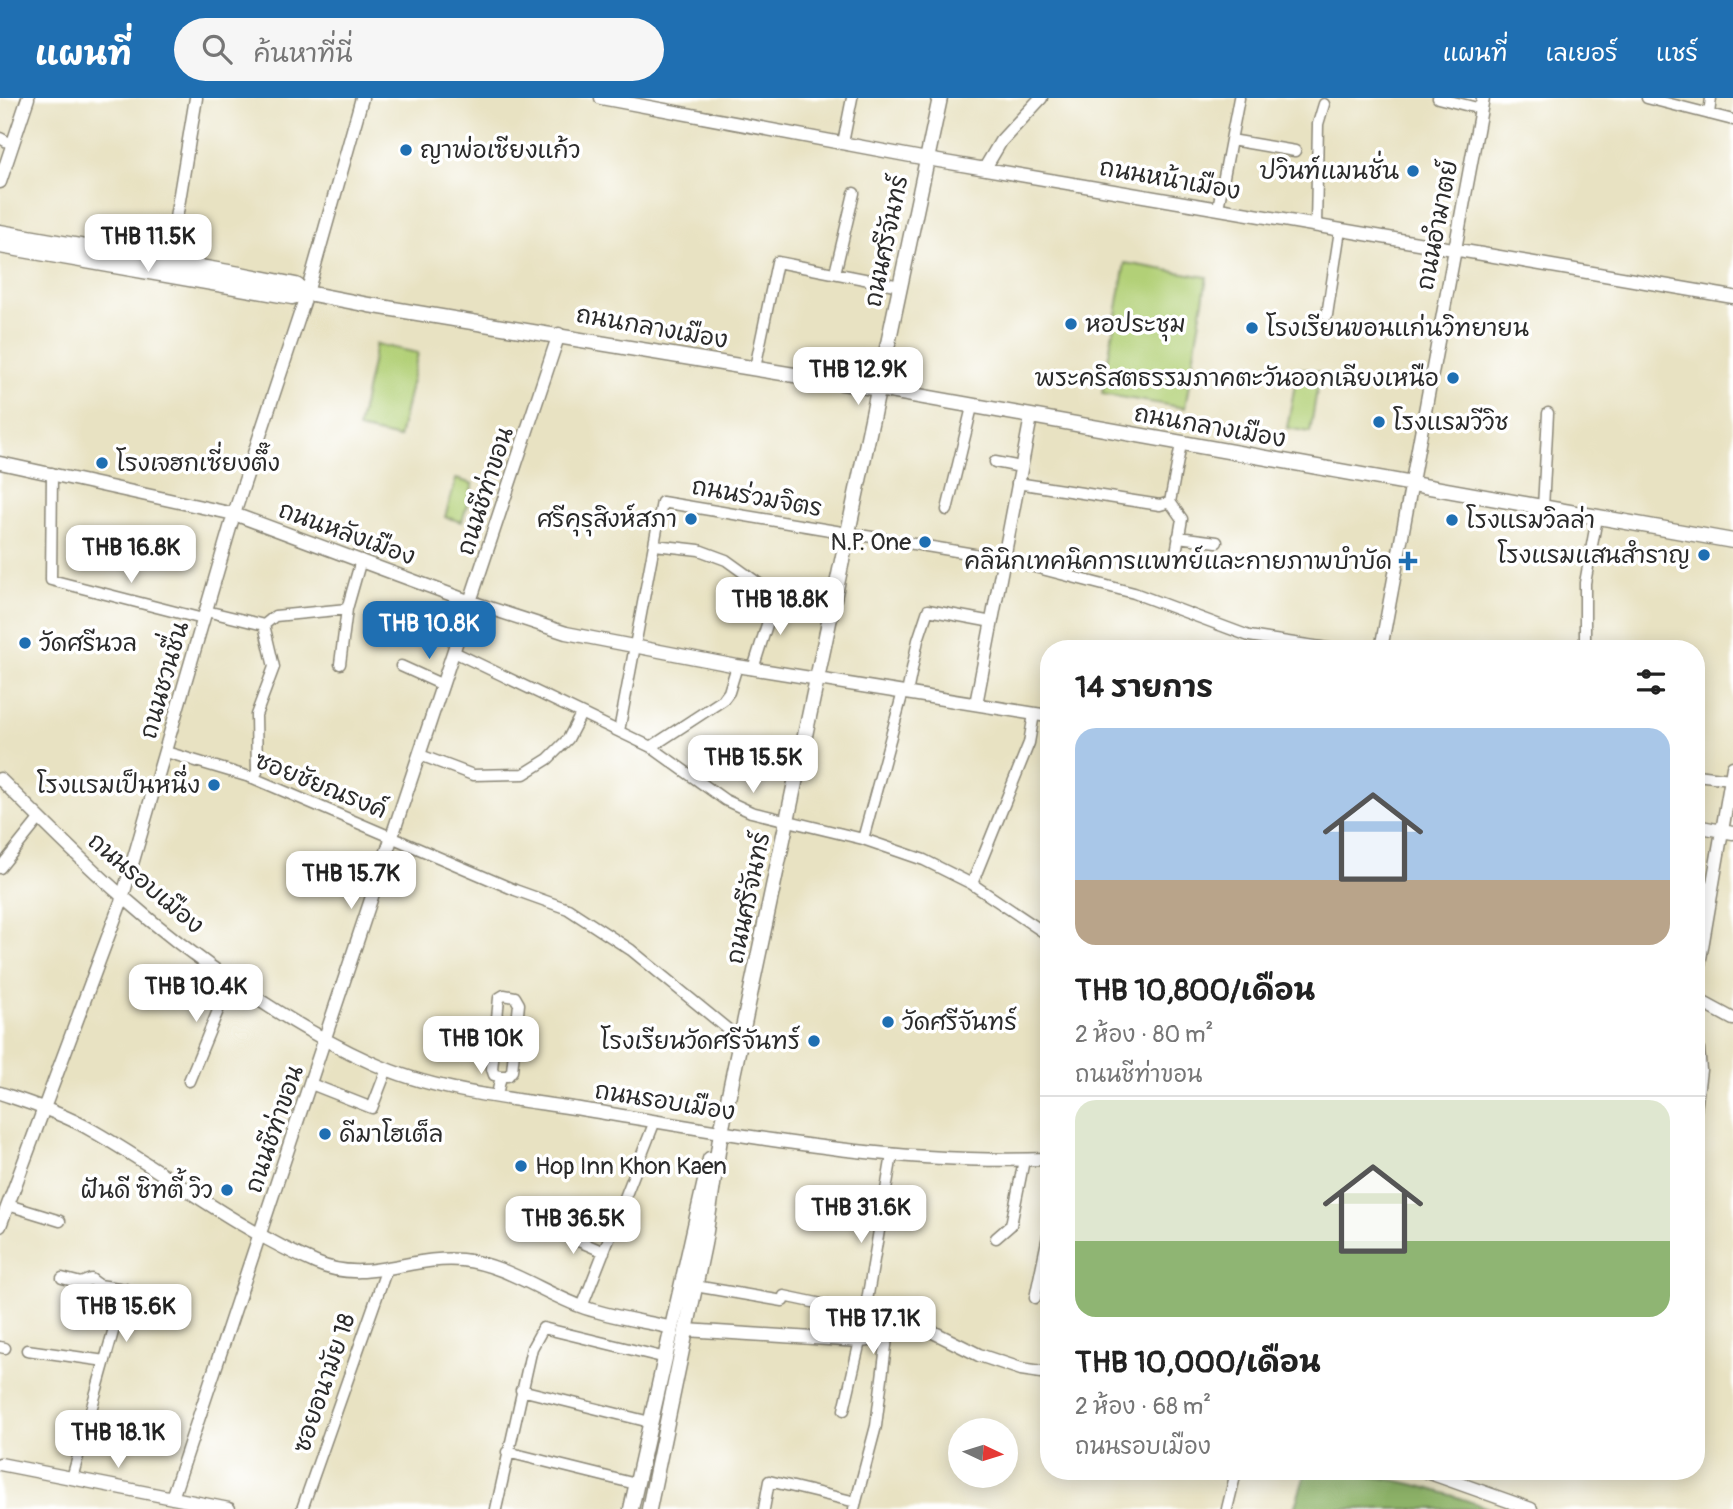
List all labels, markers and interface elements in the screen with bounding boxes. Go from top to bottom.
search box [174,18,664,81]
icon: search [198,30,236,68]
text: แผนที่ [35,34,132,75]
text: ค้นหาที่นี่ [254,38,353,70]
text: แผนที่ [1443,39,1508,68]
text: เลเยอร์ [1546,39,1618,68]
text: แชร์ [1656,39,1698,68]
place label: ญาพ่อเซียงแก้ว [420,135,580,165]
marker: ญาพ่อเซียงแก้ว [398,142,414,158]
place label: ปวินท์แมนชั่น [1260,150,1399,186]
street label: ถนนหน้าเมือง [1097,152,1243,206]
street label: ถนนอำมาตย์ [1409,157,1464,293]
marker: ปวินท์แมนชั่น [1405,163,1421,179]
street label: ถนนศรีจันทร์ [856,172,915,310]
pin: THB 11.5K [68,214,228,274]
text: THB 11.5K [101,222,195,251]
street label: ถนนกลางเมือง [574,299,730,355]
place label: หอประชุม [1085,310,1186,342]
place label: โรงเรียนขอนแก่นวิทยายน [1266,312,1529,343]
marker: หอประชุม [1063,316,1079,332]
marker: โรงเรียนขอนแก่นวิทยายน [1244,320,1260,336]
pin: THB 12.9K [778,348,938,407]
text: THB 12.9K [809,355,907,384]
place label: พระคริสตธรรมภาคตะวันออกเฉียงเหนือ [1035,363,1439,393]
marker: พระคริสตธรรมภาคตะวันออกเฉียงเหนือ [1445,370,1461,386]
street label: ถนนกลางเมือง [1132,398,1288,454]
place label: โรงแรมวีวิช [1393,406,1509,437]
marker: โรงแรมวีวิช [1371,414,1387,430]
street label: ถนนชีท่าขอน [450,423,520,559]
place label: โรงเจฮกเซี่ยงตึ๊ง [116,441,280,478]
marker: โรงเจฮกเซี่ยงตึ๊ง [94,455,110,471]
street label: ถนนร่วมจิตร [689,471,825,523]
street label: ถนนหลังเมือง [275,494,419,572]
place label: ศรีคุรุสิงห์สภา [537,503,677,537]
place label: โรงแรมวิลล่า [1466,504,1595,535]
marker: ศรีคุรุสิงห์สภา [683,511,699,527]
marker: โรงแรมวิลล่า [1444,512,1460,528]
pin: THB 16.8K [51,526,211,585]
place label: N.P. One [830,528,911,557]
text: THB 16.8K [82,533,180,562]
marker: N.P. One [917,534,933,550]
place label: โรงแรมแสนสำราญ [1498,539,1690,570]
place label: คลินิกเทคนิคการแพทย์และกายภาพบำบัด [964,545,1392,576]
marker: โรงแรมแสนสำราญ [1696,547,1712,563]
marker: คลินิกเทคนิคการแพทย์และกายภาพบำบัด [1398,551,1418,571]
pin: THB 18.8K [700,578,860,637]
text: THB 18.8K [732,585,828,614]
pin: THB 10.8K [349,602,509,661]
text: THB 10.8K [379,609,479,638]
street label: ถนนชวนชื่น [126,616,195,742]
place label: วัดศรีนวล [39,628,137,658]
marker: วัดศรีนวล [17,635,33,651]
icon: filters [1632,663,1670,701]
text: 14 รายการ [1075,669,1213,706]
pin: THB 15.5K [673,736,833,795]
text: THB 15.5K [704,743,802,772]
street label: ซอยชัยณรงค์ [250,744,392,825]
place label: โรงแรมเป็นหนึ่ง [37,764,200,800]
icon: home [1310,774,1436,900]
marker: โรงแรมเป็นหนึ่ง [206,777,222,793]
street label: ถนนรอบเมือง [82,826,210,940]
street label: ถนนศรีจันทร์ [718,829,777,967]
pin: THB 15.7K [271,852,431,911]
text: THB 15.7K [302,859,400,888]
pin: THB 10.4K [116,964,276,1024]
text: THB 10.4K [145,972,247,1001]
text: THB 10,800/เดือน [1075,972,1315,1009]
place label: วัดศรีจันทร์ [902,1006,1017,1037]
marker: วัดศรีจันทร์ [880,1014,896,1030]
pin: THB 10K [416,1016,546,1076]
text: 2 ห้อง · 80 m² [1075,1020,1213,1049]
text: THB 10K [439,1024,523,1053]
place label: โรงเรียนวัดศรีจันทร์ [600,1025,800,1056]
marker: โรงเรียนวัดศรีจันทร์ [806,1033,822,1049]
text: ถนนชีท่าขอน [1075,1060,1202,1089]
street label: ถนนชีท่าขอน [238,1061,310,1197]
street label: ถนนรอบเมือง [593,1075,737,1127]
place label: ดีมาโฮเต็ล [339,1118,443,1149]
marker: ดีมาโฮเต็ล [317,1126,333,1142]
icon: home [1310,1146,1436,1272]
place label: Hop Inn Khon Kaen [535,1152,727,1181]
marker: Hop Inn Khon Kaen [513,1158,529,1174]
place label: ฝันดี ซิทตี้ วิว [81,1167,213,1205]
marker: ฝันดี ซิทตี้ วิว [219,1182,235,1198]
pin: THB 31.6K [781,1186,941,1245]
text: THB 31.6K [811,1193,911,1222]
pin: THB 36.5K [493,1196,653,1256]
text: THB 36.5K [522,1204,624,1233]
pin: THB 15.6K [46,1284,206,1344]
text: THB 15.6K [76,1292,176,1321]
pin: THB 17.1K [793,1296,953,1356]
text: THB 17.1K [826,1304,920,1333]
street label: ซอยอนามัย 18 [287,1310,362,1457]
text: THB 10,000/เดือน [1075,1344,1321,1381]
text: 2 ห้อง · 68 m² [1075,1392,1211,1421]
pin: THB 18.1K [38,1410,198,1470]
text: THB 18.1K [71,1418,165,1447]
north arrow [948,1418,1018,1488]
map controls [948,1418,1018,1488]
text: ถนนรอบเมือง [1075,1432,1211,1461]

